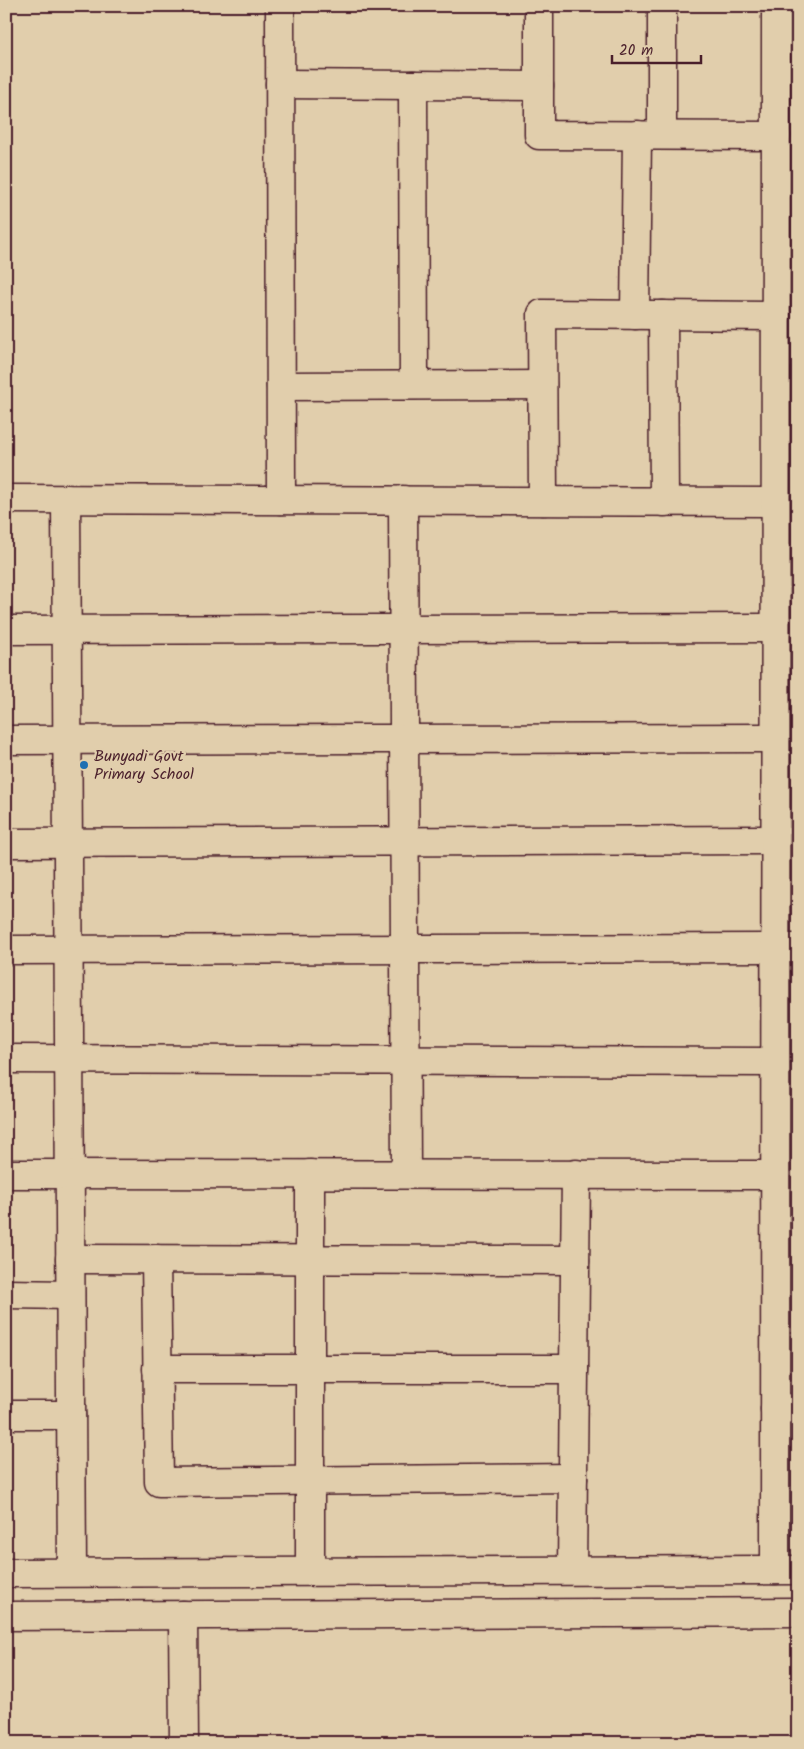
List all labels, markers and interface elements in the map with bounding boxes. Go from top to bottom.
scale bar [612,32,700,64]
text: 20 m [619,39,653,63]
place label: Bunyadi Govt Primary School [94,744,194,787]
marker: Bunyadi Govt Primary School [78,759,90,771]

